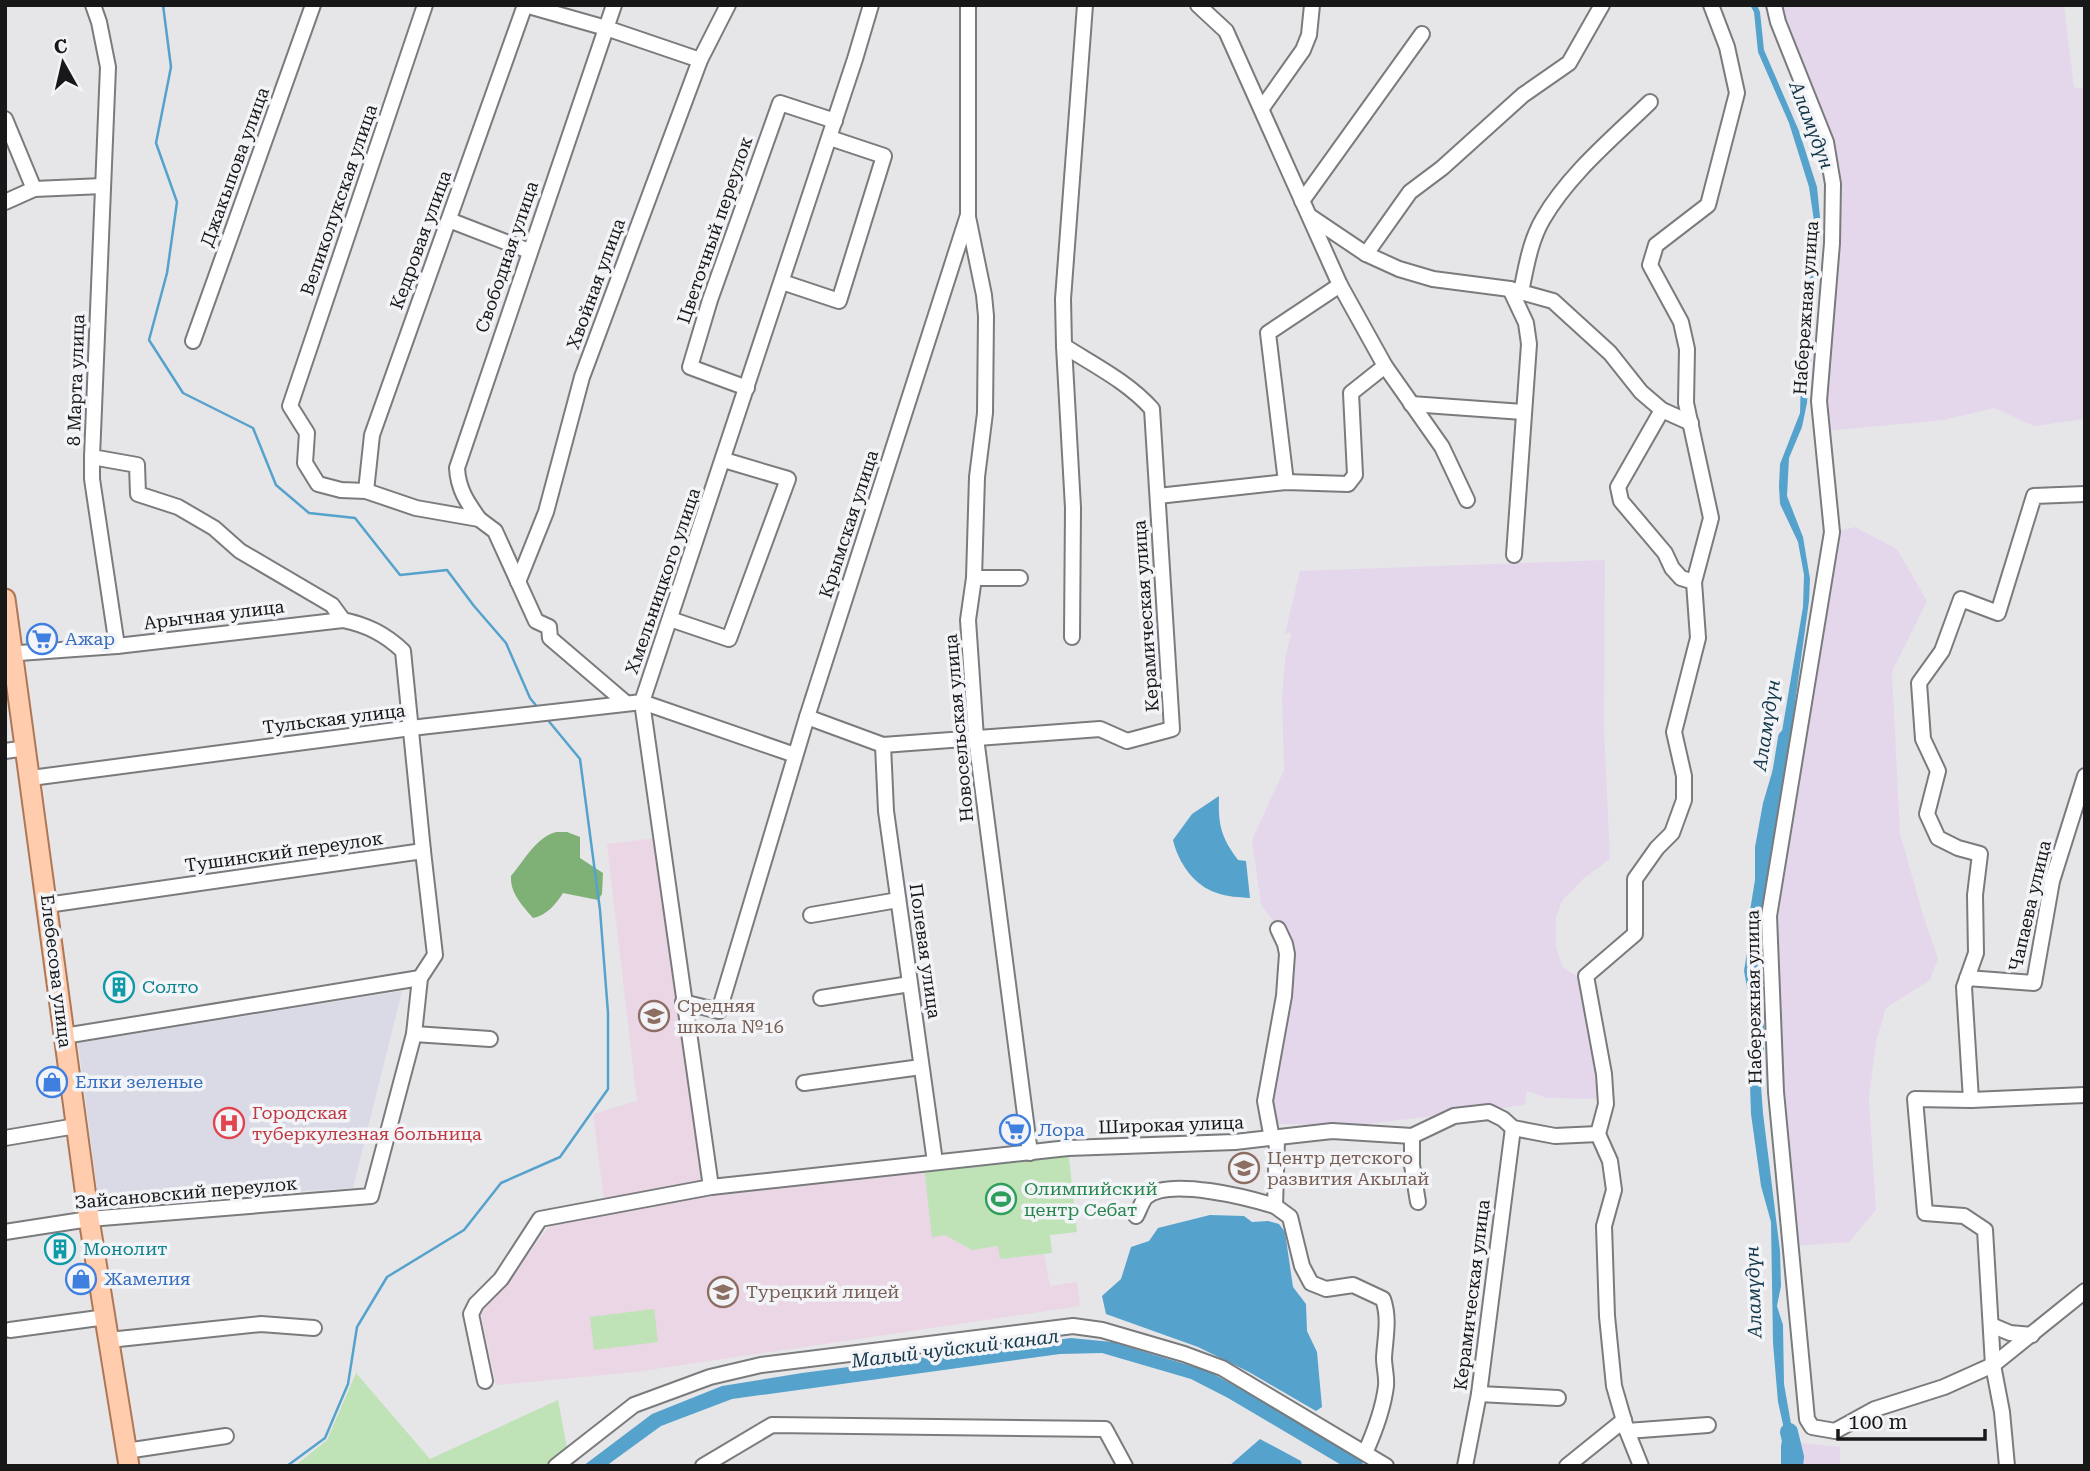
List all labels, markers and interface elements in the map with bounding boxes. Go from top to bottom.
north arrow [28,28,98,98]
text: С [53,34,69,59]
water label: Аламүдүн [1784,77,1839,172]
street label: Джакыпова улица [196,84,273,249]
street label: Великолукская улица [296,101,381,298]
street label: Цветочный переулок [673,133,756,326]
street label: Кедровая улица [386,167,456,312]
street label: Свободная улица [471,178,542,335]
street label: Хвойная улица [562,215,629,352]
street label: Набережная улица [1789,220,1822,396]
street label: 8 Марта улица [63,313,88,446]
street label: Крымская улица [815,447,882,601]
street label: Хмельницкого улица [621,485,704,677]
street label: Керамическая улица [1128,519,1163,713]
street label: Арычная улица [142,595,286,634]
supermarket icon: Ажар [25,622,59,656]
place label: Ажар [65,628,115,649]
street label: Новосельская улица [940,633,977,823]
water label: Аламүдүн [1748,678,1785,773]
street label: Тульская улица [261,699,407,738]
street label: Тушинский переулок [183,827,384,876]
street label: Чапаева улица [2004,838,2055,974]
street label: Полевая улица [906,882,945,1020]
street label: Елебесова улица [37,893,76,1049]
street label: Набережная улица [1741,909,1766,1084]
building icon: Солто [102,970,136,1004]
place label: Солто [142,976,199,997]
place label: Средняя школа №16 [677,995,784,1037]
school or university icon: Средняя школа №16 [637,999,671,1033]
shop icon: Елки зеленые [35,1065,69,1099]
place label: Елки зеленые [75,1071,203,1092]
place label: Городская туберкулезная больница [252,1102,482,1144]
hospital icon: Городская туберкулезная больница [212,1106,246,1140]
street label: Широкая улица [1098,1111,1244,1138]
supermarket icon: Лора [998,1113,1032,1147]
place label: Лора [1038,1119,1085,1140]
place label: Центр детского развития Акылай [1267,1147,1429,1189]
school or university icon: Центр детского развития Акылай [1227,1151,1261,1185]
street label: Зайсановский переулок [74,1172,298,1213]
place label: Олимпийский центр Себат [1024,1178,1158,1220]
sports icon: Олимпийский центр Себат [984,1182,1018,1216]
street label: Керамическая улица [1449,1198,1494,1392]
building icon: Монолит [43,1232,77,1266]
place label: Монолит [83,1238,167,1259]
water label: Аламүдүн [1740,1246,1767,1339]
shop icon: Жамелия [64,1262,98,1296]
place label: Жамелия [104,1268,191,1289]
school or university icon: Турецкий лицей [706,1275,740,1309]
place label: Турецкий лицей [746,1281,899,1302]
water label: Малый чуйский канал [849,1324,1060,1373]
scale bar [1838,1398,1985,1442]
text: 100 m [1848,1410,1908,1434]

